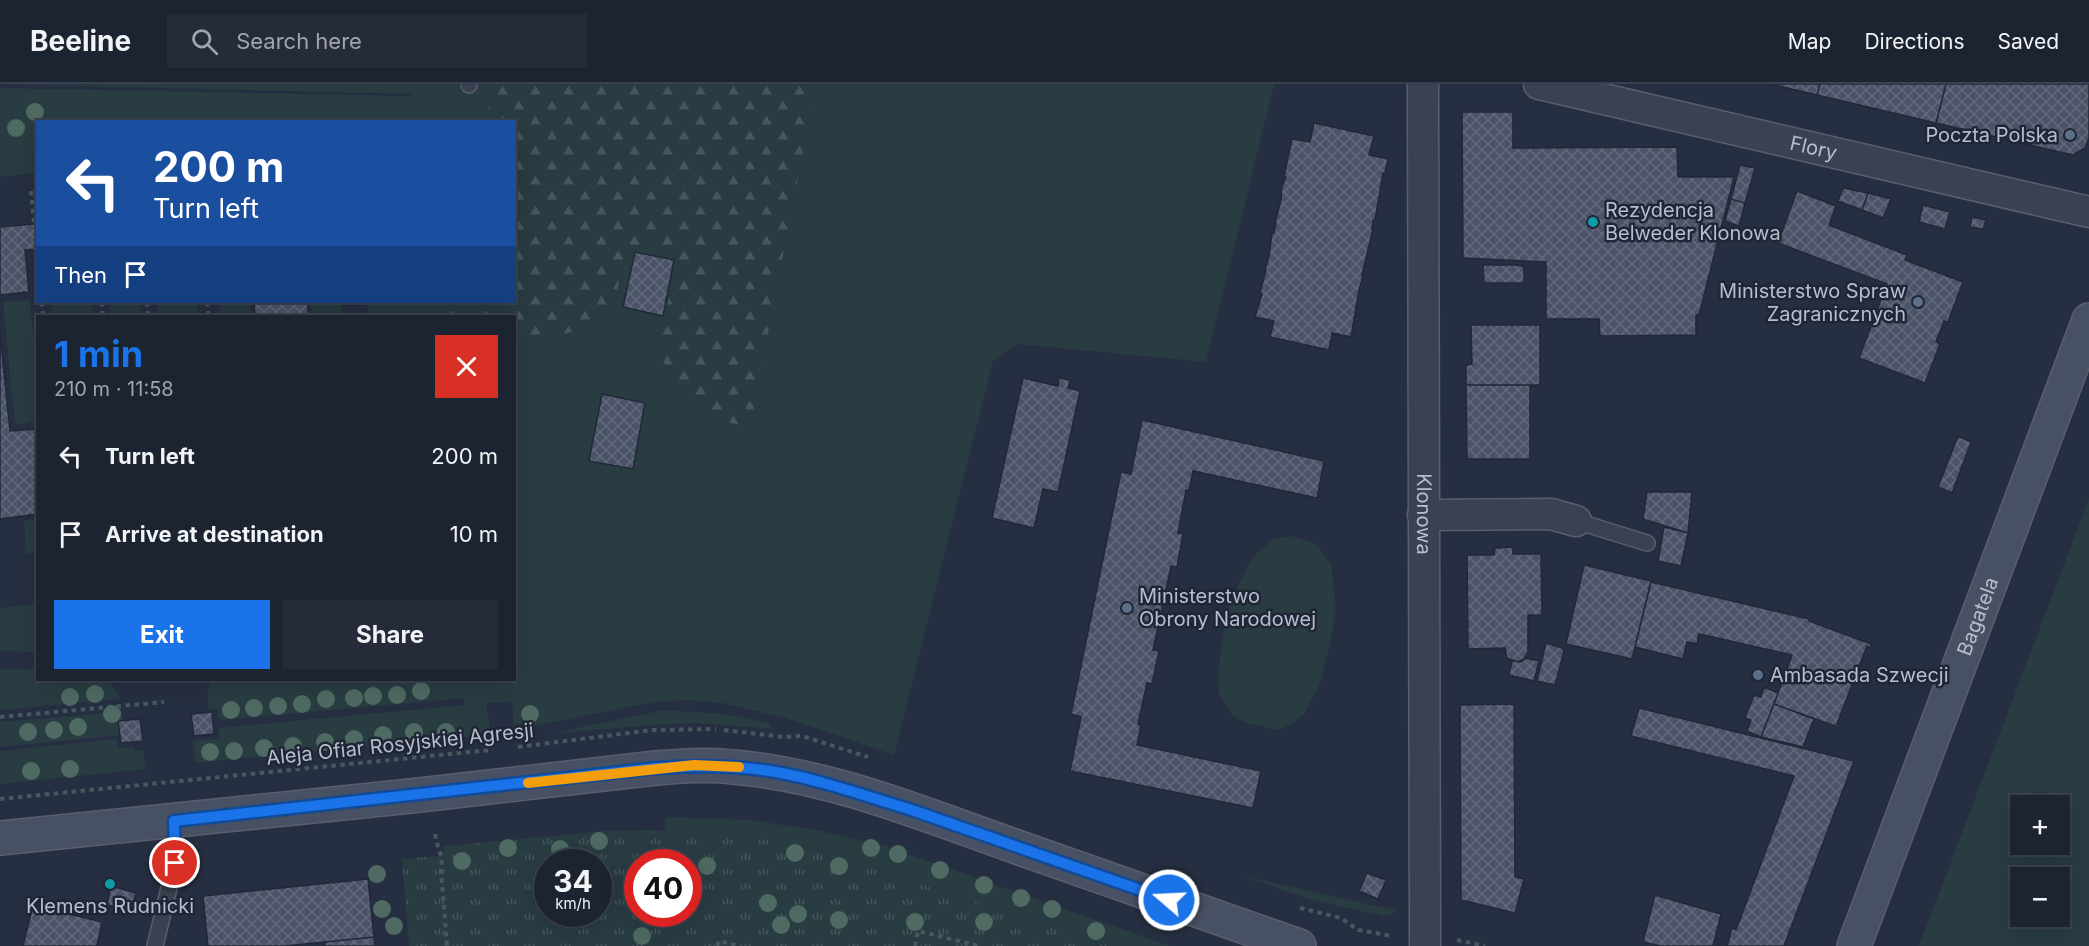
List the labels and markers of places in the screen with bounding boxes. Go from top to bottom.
place label: Poczta Polska [1925,123,2058,147]
marker: Poczta Polska [2063,128,2077,142]
place label: Rezydencja Belweder Klonowa [1605,198,1781,245]
marker: Rezydencja Belweder Klonowa [1586,215,1600,229]
place label: Ministerstwo Spraw Zagranicznych [1719,279,1906,326]
marker: Ministerstwo Spraw Zagranicznych [1911,295,1925,309]
place label: Ministerstwo Obrony Narodowej [1139,584,1316,631]
marker: Ministerstwo Obrony Narodowej [1120,601,1134,615]
place label: Ambasada Szwecji [1770,663,1949,687]
marker: Ambasada Szwecji [1751,668,1765,682]
pin [149,837,200,888]
marker: Klemens Rudnicki [103,877,117,891]
place label: Klemens Rudnicki [26,894,194,918]

